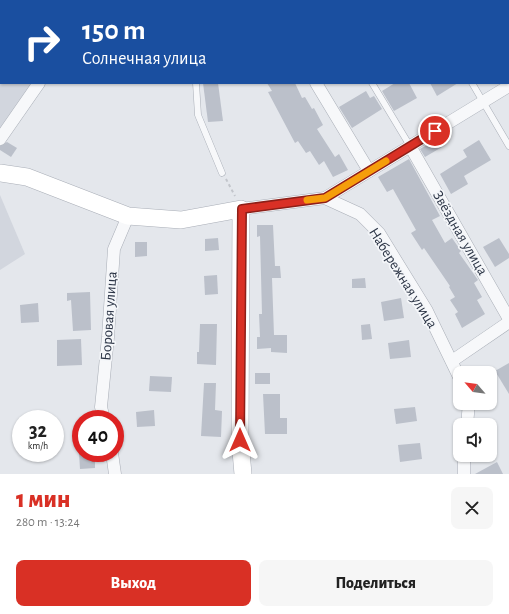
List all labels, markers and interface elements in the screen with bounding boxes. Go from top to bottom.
icon: right [16,16,68,68]
text: 150 m [82,17,146,45]
text: Солнечная улица [82,50,206,68]
pin [418,114,452,148]
icon: arrive [424,120,446,142]
street label: Звёздная улица [430,188,490,278]
street label: Набережная улица [366,225,440,331]
street label: Боровая улица [98,271,120,361]
north arrow [453,366,497,410]
map controls [453,366,497,462]
speed limit sign: 40 [72,410,124,462]
button: sound [453,418,497,462]
position arrow [219,419,261,461]
text: 32 [29,421,47,441]
text: km/h [28,441,48,451]
button: close [451,487,493,529]
text: 1 мин [16,488,70,512]
text: 280 m · 13:24 [16,516,80,529]
button: Выход [16,560,251,606]
button: Поделиться [259,560,493,606]

